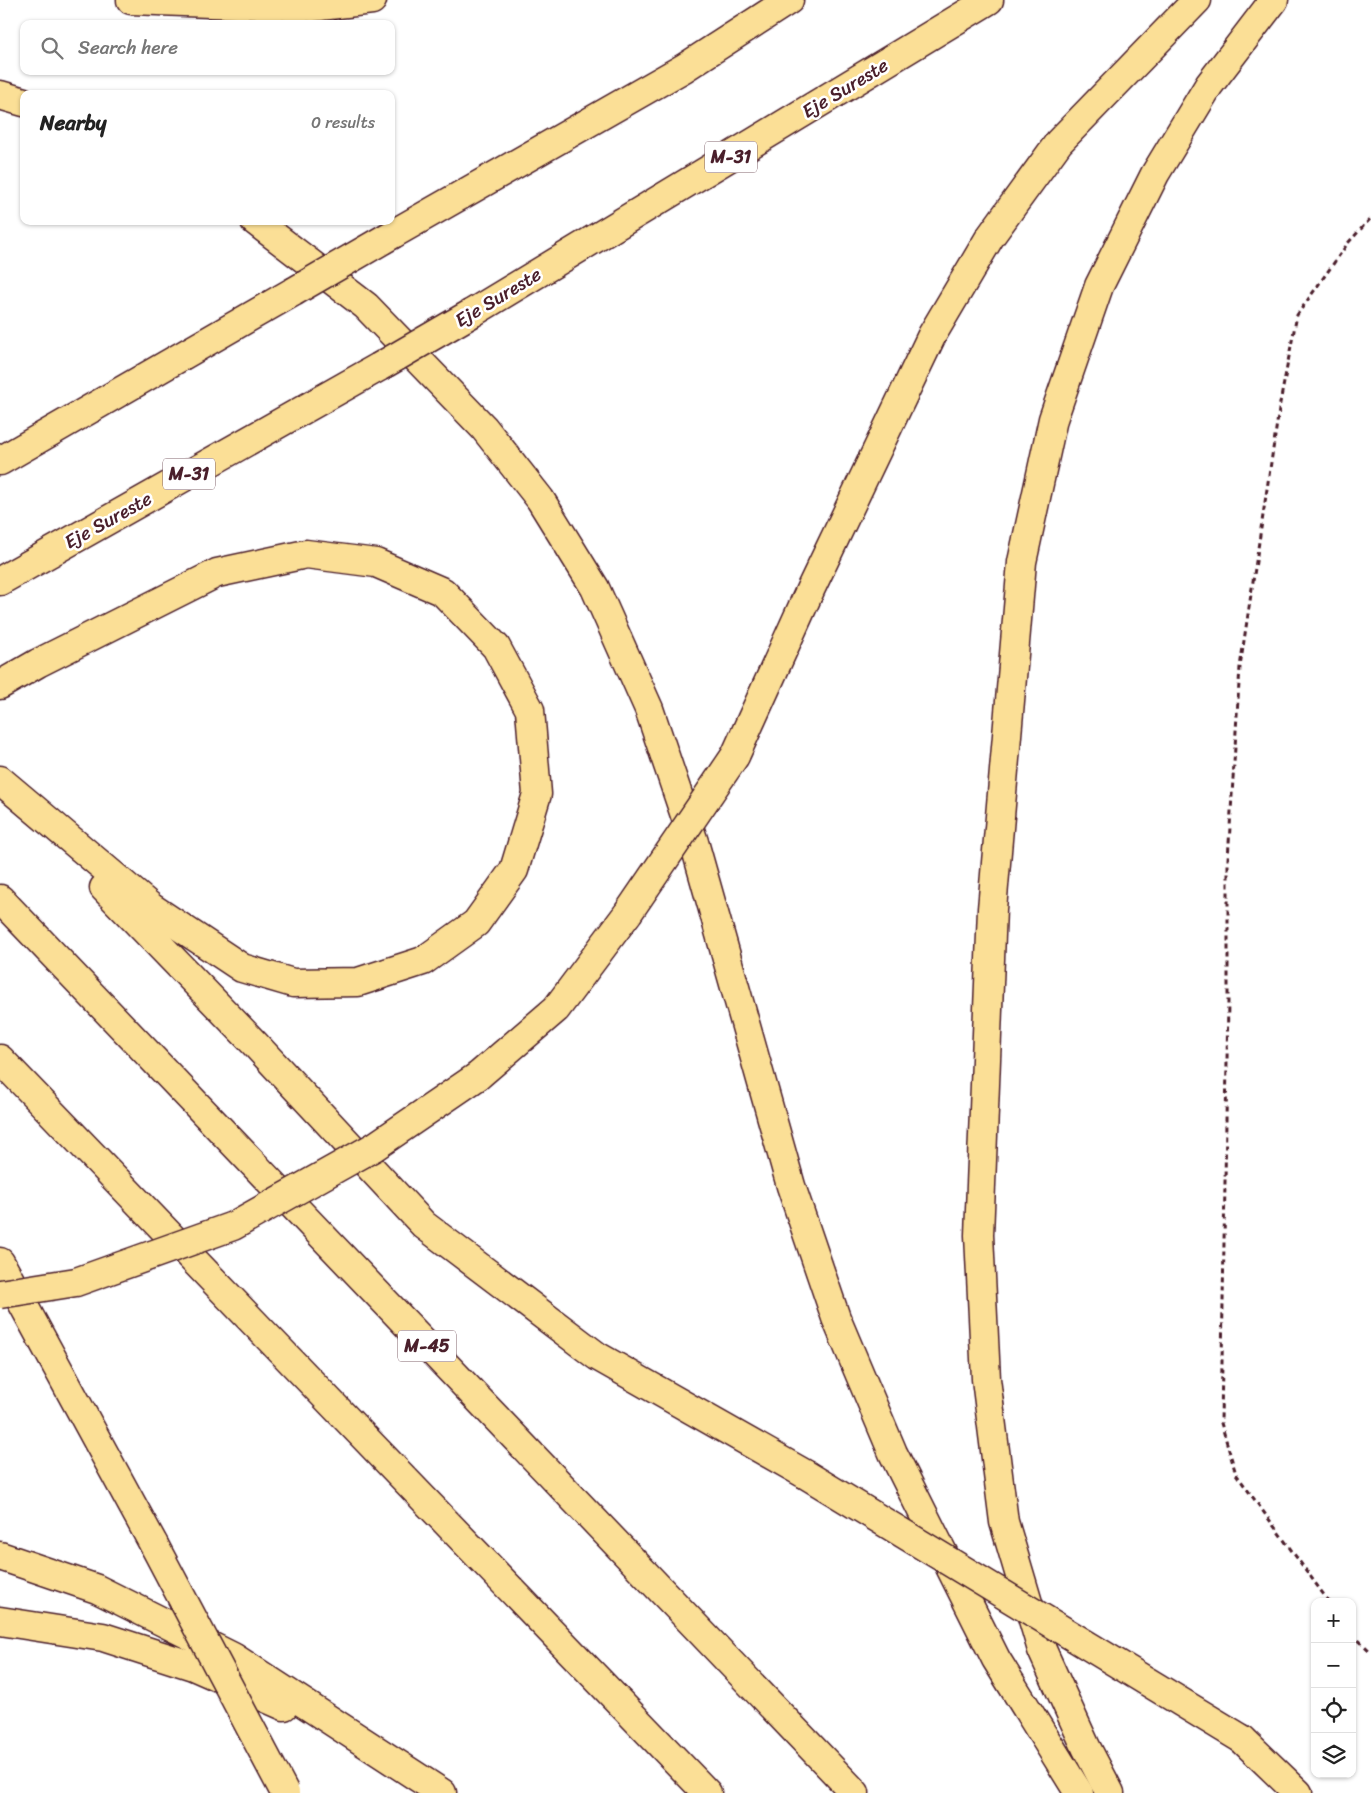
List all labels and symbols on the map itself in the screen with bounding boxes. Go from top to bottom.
street label: Eje Sureste [795,49,895,127]
road number: M-31 [705,142,757,172]
street label: Eje Sureste [448,258,548,336]
road number: M-31 [163,458,215,489]
street label: Eje Sureste [58,482,158,558]
road number: M-45 [398,1330,456,1362]

